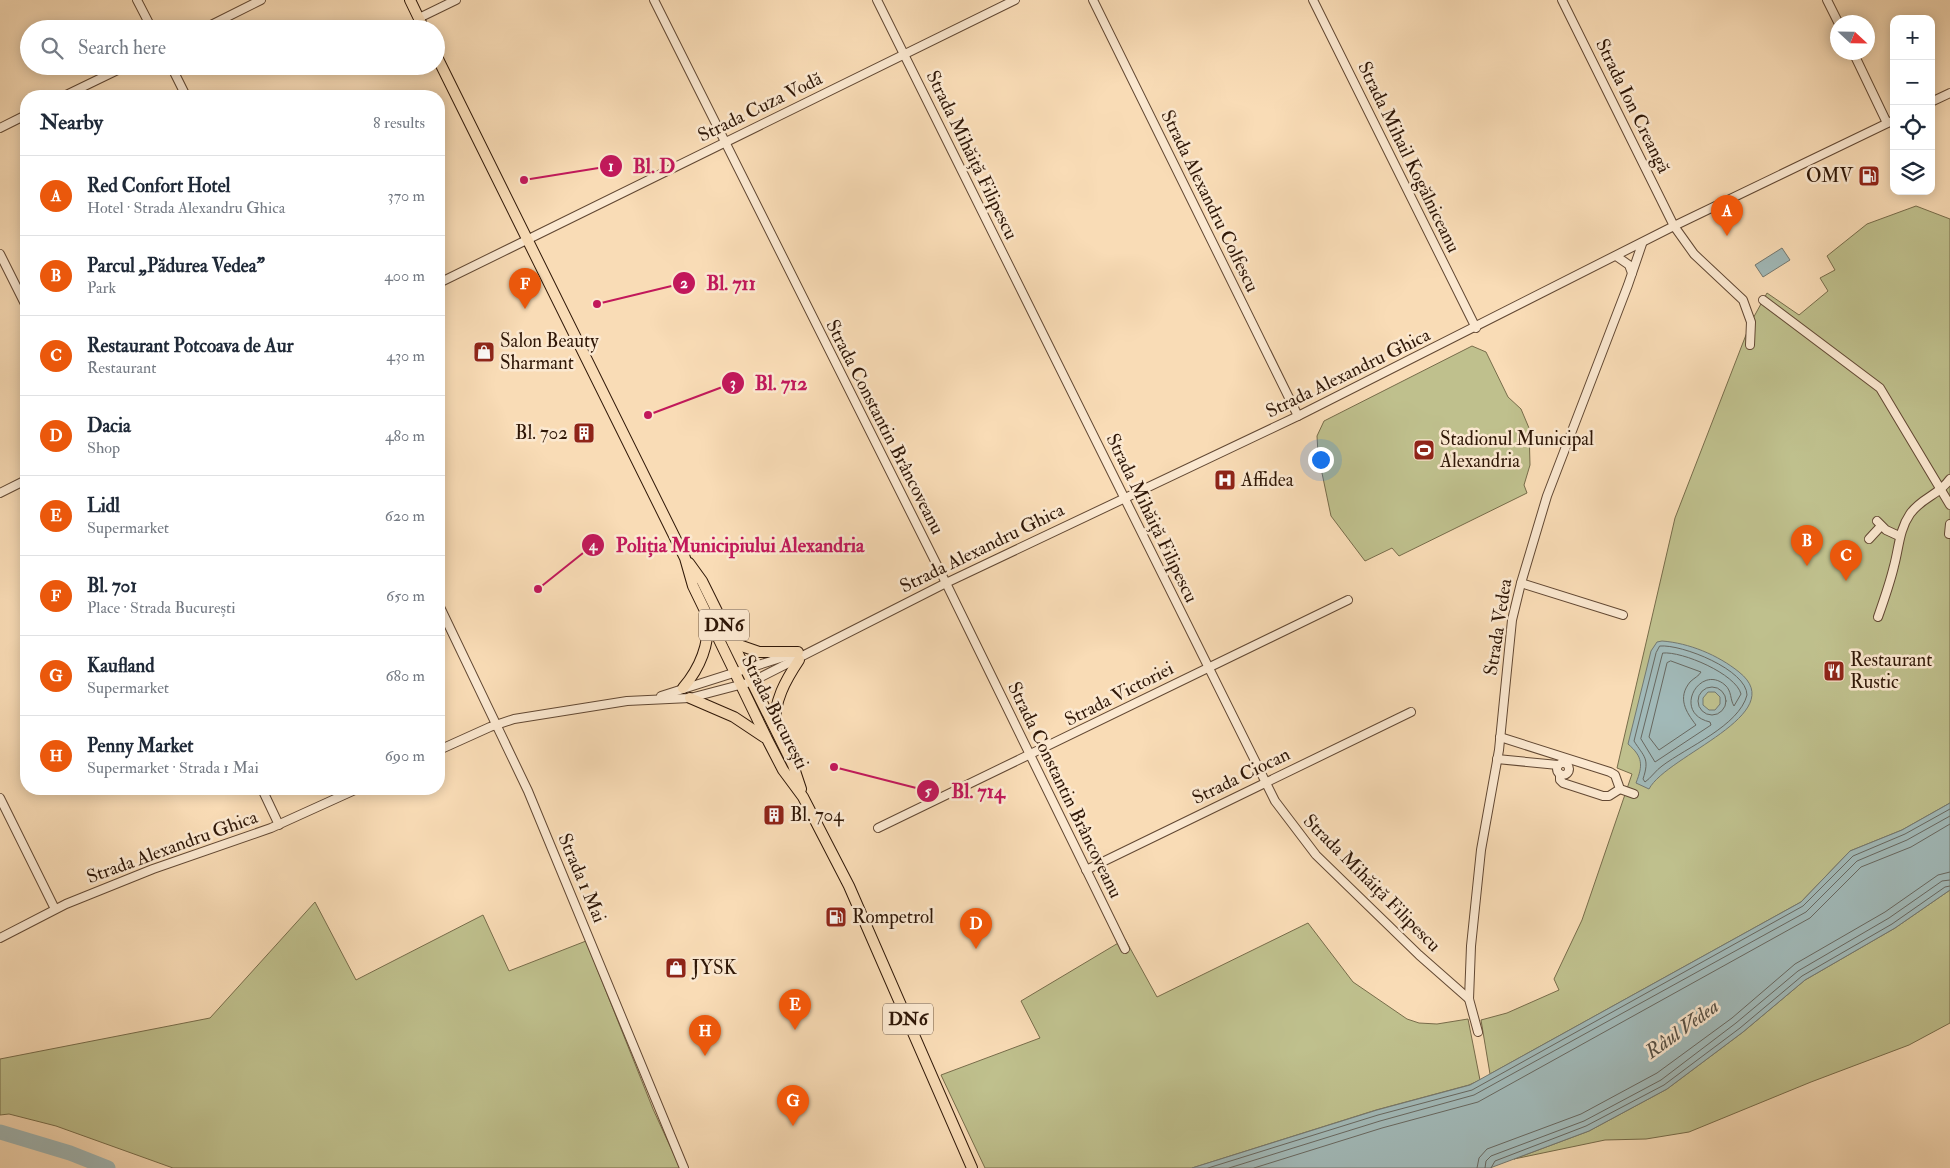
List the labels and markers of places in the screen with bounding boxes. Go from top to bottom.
callout: Bl. D [598,148,686,183]
place label: OMV [1806,164,1854,188]
fuel station icon: OMV [1857,164,1881,188]
pin: A [1711,195,1743,236]
callout: Bl. 711 [671,265,766,300]
pin: F [509,268,541,309]
place label: Salon Beauty Sharmant [500,329,599,375]
shop icon: Salon Beauty Sharmant [472,340,496,364]
callout: Bl. 712 [720,365,818,400]
place label: Bl. 702 [515,421,568,445]
building icon: Bl. 702 [572,421,596,445]
place label: Stadionul Municipal Alexandria [1439,427,1594,473]
sports icon: Stadionul Municipal Alexandria [1412,438,1436,462]
hospital icon: Affidea [1213,468,1237,492]
place label: Affidea [1240,468,1294,492]
pin: B [1791,525,1823,566]
callout: Poliția Municipiului Alexandria [580,528,874,563]
pin: C [1830,540,1862,581]
place label: Restaurant Rustic [1850,648,1932,694]
restaurant icon: Restaurant Rustic [1822,659,1846,683]
callout: Bl. 714 [916,773,1014,808]
building icon: Bl. 704 [762,803,786,827]
place label: Bl. 704 [790,803,844,827]
fuel station icon: Rompetrol [824,905,848,929]
place label: Rompetrol [852,905,934,930]
pin: D [960,908,992,949]
shop icon: JYSK [664,956,688,980]
place label: JYSK [691,956,738,980]
pin: E [779,989,811,1030]
pin: H [689,1015,721,1056]
pin: G [777,1085,809,1126]

